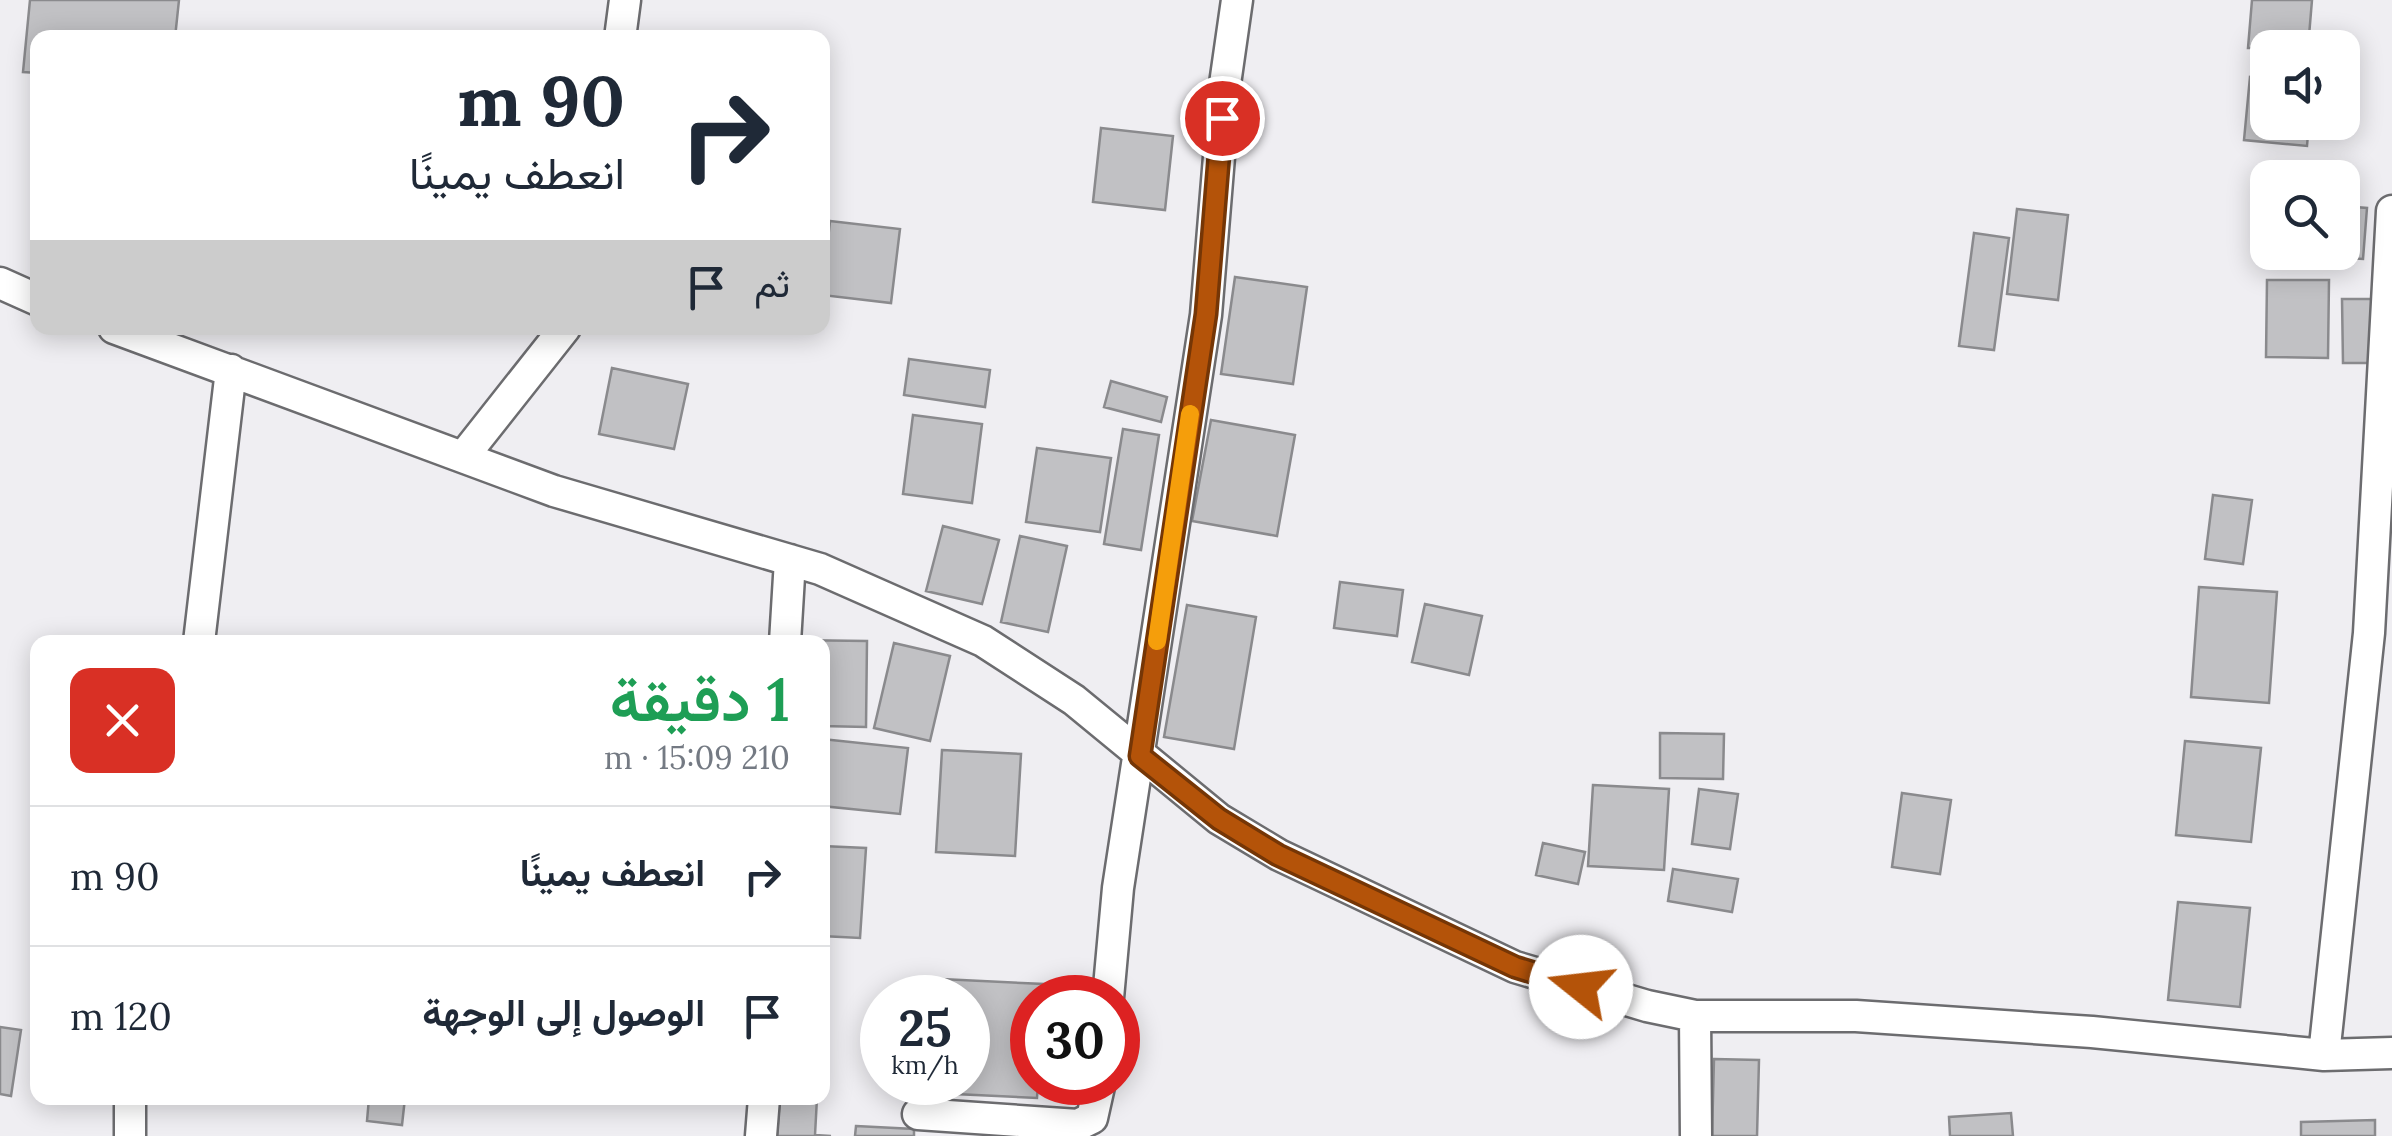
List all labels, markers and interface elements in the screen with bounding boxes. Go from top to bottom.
map controls [2250,30,2360,270]
button: sound [2250,30,2360,140]
text: 90 m [457,56,625,145]
icon: right [660,70,790,200]
pin [1180,76,1265,161]
icon: arrive [1195,91,1250,146]
text: انعطف يمينًا [409,144,625,201]
button: search [2250,160,2360,270]
text: ثم [754,259,790,307]
icon: arrive [679,260,734,315]
text: 1 دقيقة [610,661,790,737]
button: close [70,668,175,773]
text: 210 m · 15:09 [604,737,790,778]
text: انعطف يمينًا [520,848,705,896]
icon: right [735,849,790,904]
text: 90 m [70,852,160,900]
position arrow [1529,935,1633,1039]
speed limit sign: 30 [1010,975,1140,1105]
text: الوصول إلى الوجهة [422,988,705,1036]
icon: arrive [735,989,790,1044]
text: 120 m [70,992,172,1040]
text: 25 [898,996,952,1060]
text: km/h [891,1049,959,1081]

